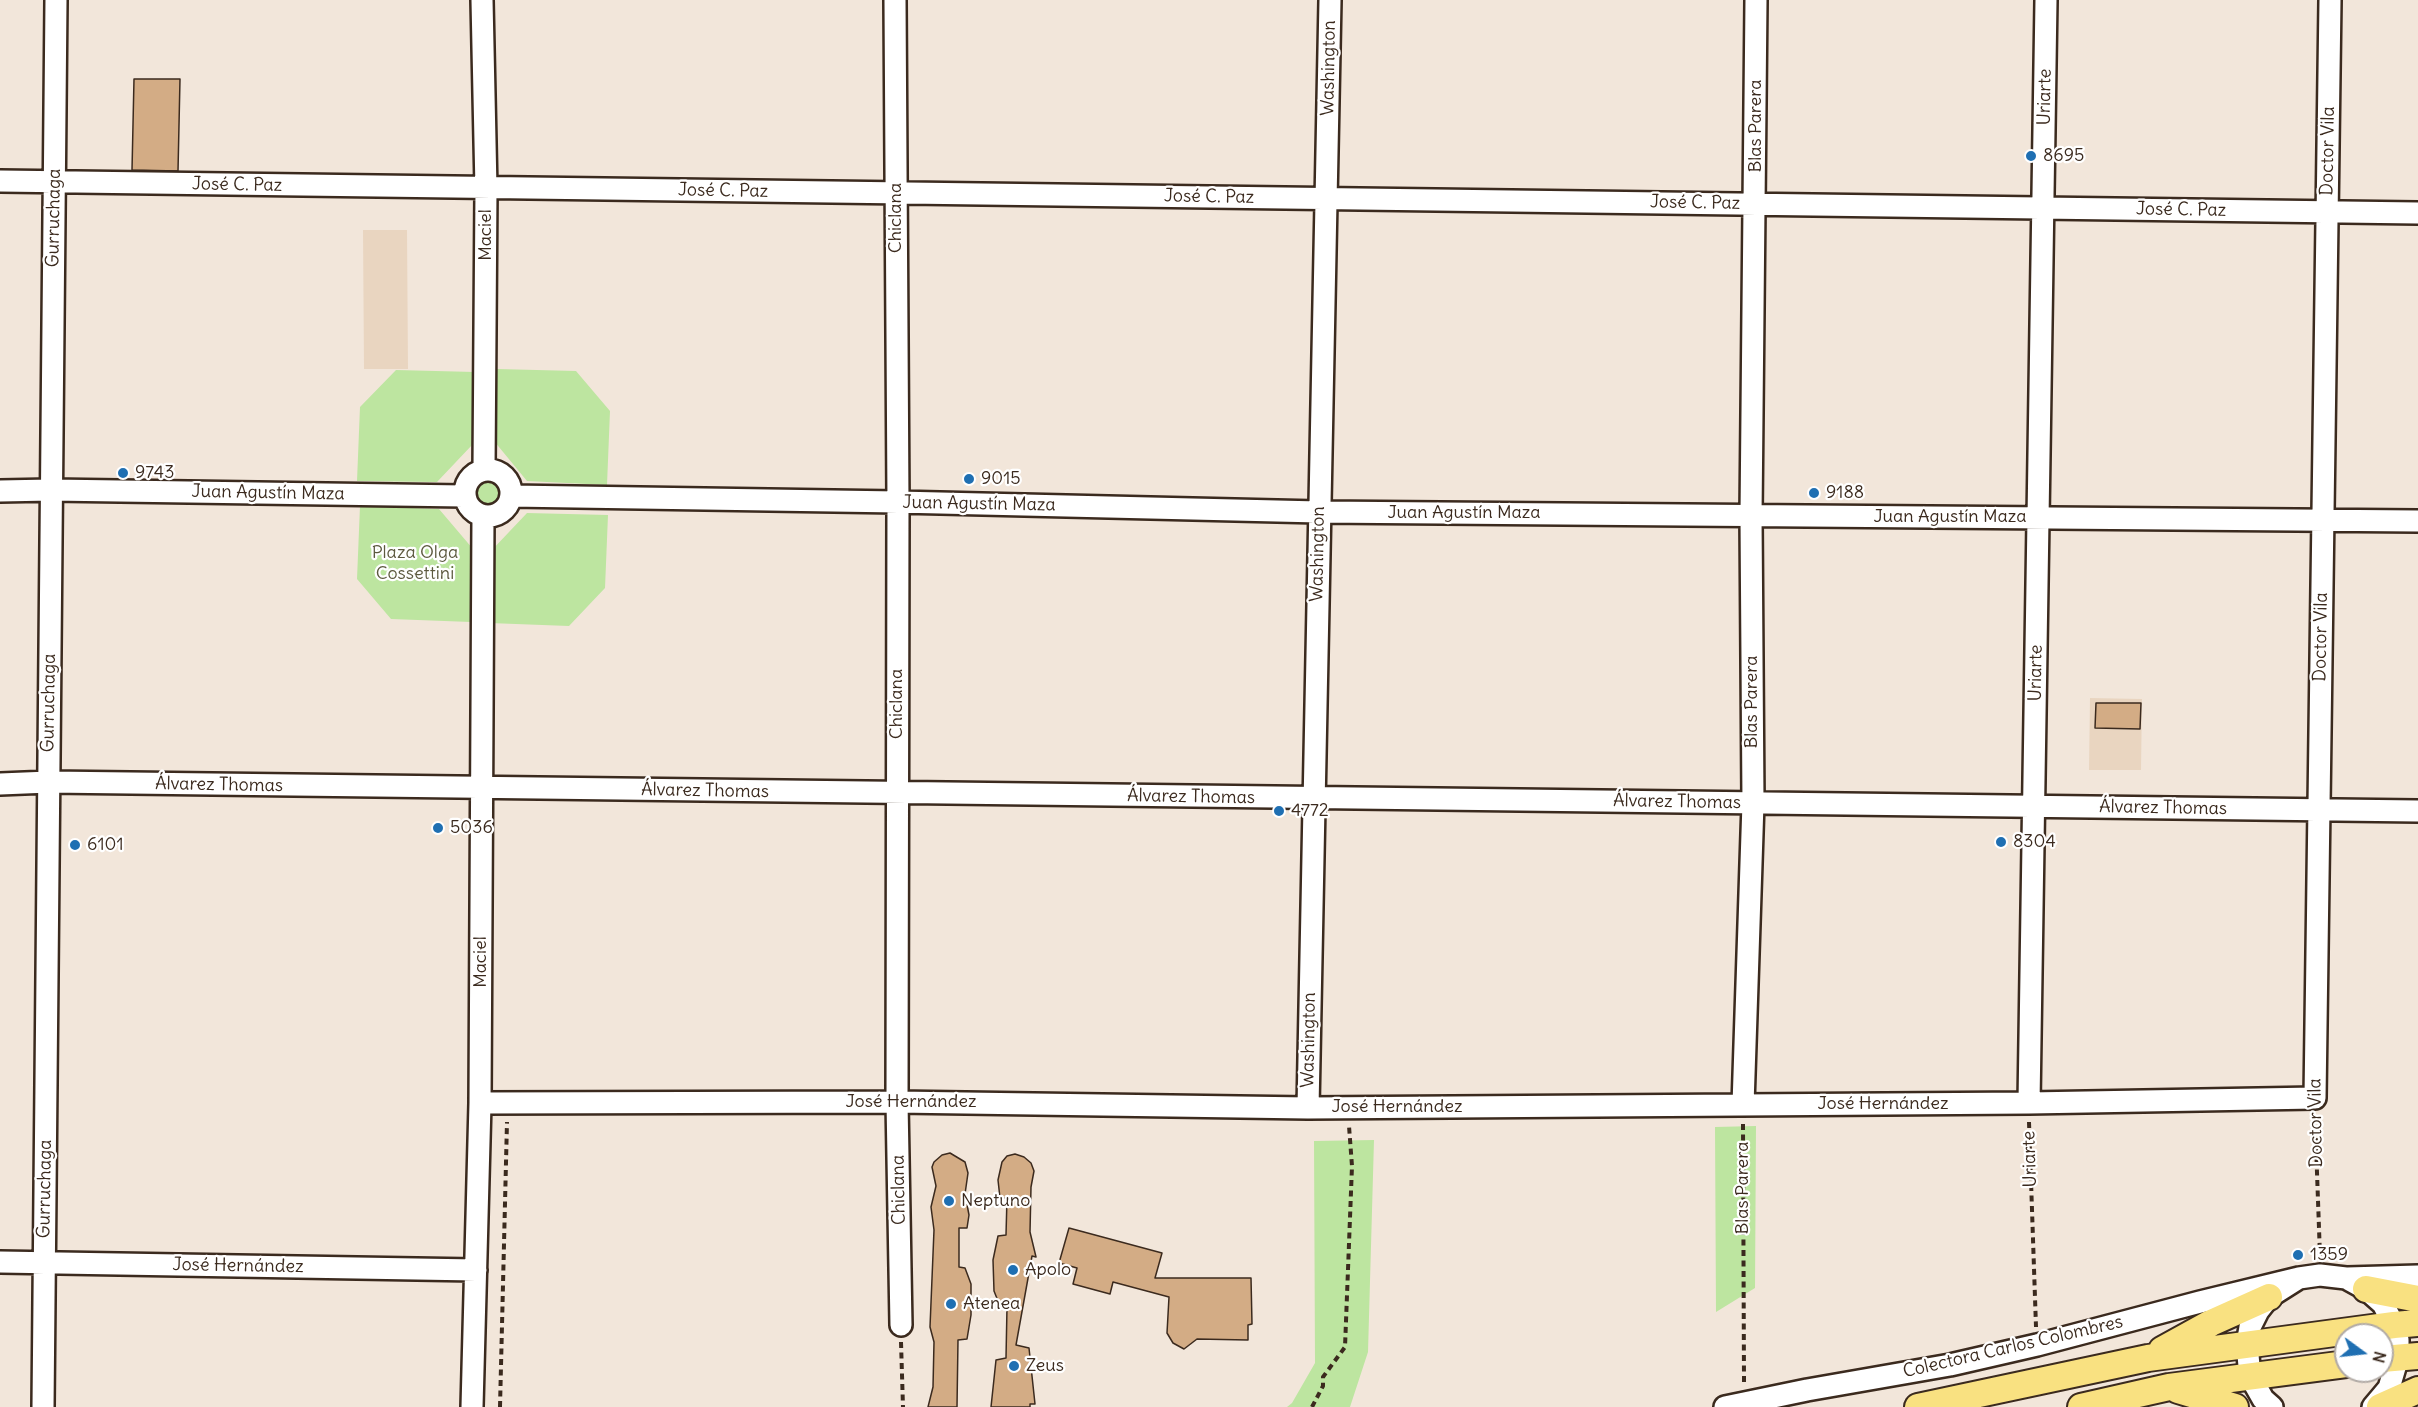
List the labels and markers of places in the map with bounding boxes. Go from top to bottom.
place label: 8695 [2043,145,2084,167]
marker: 8695 [2024,149,2038,163]
place label: 9743 [135,462,174,484]
marker: 9743 [116,466,130,480]
place label: 9015 [981,468,1021,490]
marker: 9015 [962,472,976,486]
place label: 9188 [1826,482,1864,504]
marker: 9188 [1807,486,1821,500]
place label: 4772 [1291,800,1329,822]
marker: 4772 [1272,804,1286,818]
place label: 5036 [450,817,493,839]
marker: 5036 [431,821,445,835]
place label: 8304 [2013,831,2056,853]
place label: 6101 [87,834,124,856]
marker: 8304 [1994,835,2008,849]
marker: 6101 [68,838,82,852]
place label: Neptuno [961,1190,1030,1212]
marker: Neptuno [942,1194,956,1208]
place label: 1359 [2310,1244,2348,1266]
marker: 1359 [2291,1248,2305,1262]
place label: Apolo [1025,1259,1071,1281]
marker: Apolo [1006,1263,1020,1277]
place label: Atenea [963,1293,1020,1315]
marker: Atenea [944,1297,958,1311]
place label: Zeus [1026,1355,1064,1377]
marker: Zeus [1007,1359,1021,1373]

